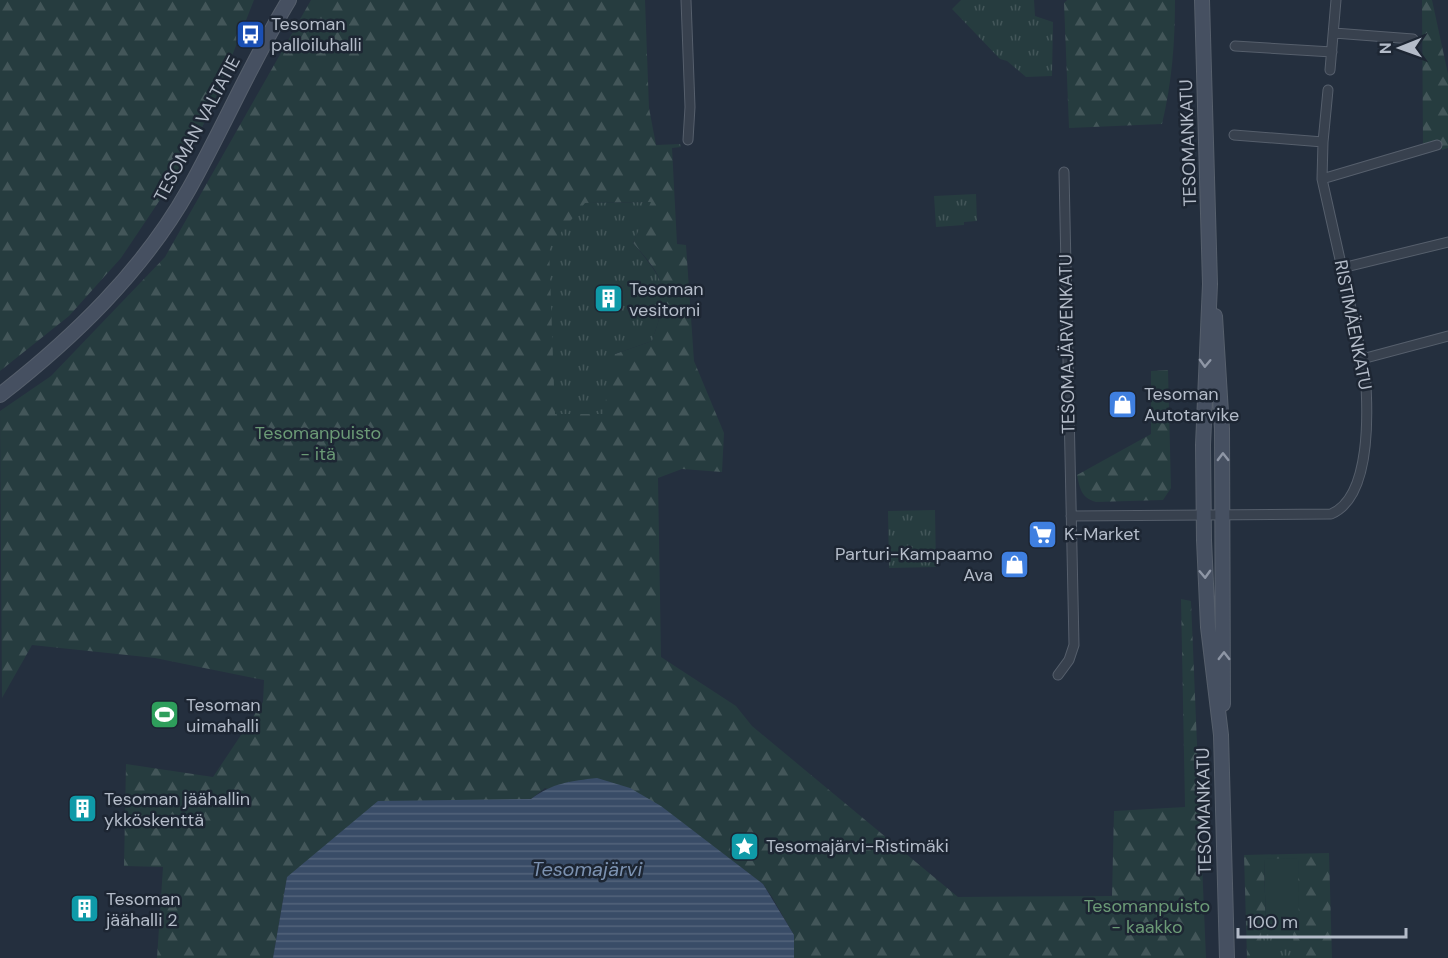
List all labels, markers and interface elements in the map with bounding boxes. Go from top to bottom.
place label: Tesoman palloiluhalli [271,12,362,57]
bus stop icon: Tesoman palloiluhalli [234,18,266,50]
north arrow [1370,18,1430,78]
text: N [1375,42,1396,54]
street label: TESOMAN VALTATIE [148,52,246,206]
street label: TESOMANKATU [1174,79,1202,207]
street label: TESOMAJÄRVENKATU [1053,254,1081,434]
street label: RISTIMÄENKATU [1329,258,1377,392]
place label: Tesoman vesitorni [629,277,704,322]
building icon: Tesoman vesitorni [592,283,624,315]
one-way arrow [1199,359,1212,368]
place label: Tesoman Autotarvike [1144,382,1239,427]
shop icon: Tesoman Autotarvike [1107,388,1139,420]
park label: Tesomanpuisto - itä [255,421,381,466]
one-way arrow [1216,453,1229,462]
supermarket icon: K-Market [1027,518,1059,550]
place label: K-Market [1064,522,1140,546]
place label: Parturi-Kampaamo Ava [835,542,993,587]
shop icon: Parturi-Kampaamo Ava [998,548,1030,580]
one-way arrow [1198,570,1211,579]
one-way arrow [1218,651,1230,660]
place label: Tesoman uimahalli [186,693,261,738]
sports icon: Tesoman uimahalli [149,699,181,731]
street label: TESOMANKATU [1191,747,1217,875]
place label: Tesoman jäähallin ykköskenttä [104,787,250,832]
building icon: Tesoman jäähallin ykköskenttä [67,793,99,825]
place icon: Tesomajärvi-Ristimäki [729,830,761,862]
place label: Tesomajärvi-Ristimäki [766,834,949,858]
water label: Tesomajärvi [532,856,643,882]
place label: Tesoman jäähalli 2 [105,887,181,932]
building icon: Tesoman jäähalli 2 [69,893,101,925]
park label: Tesomanpuisto - kaakko [1084,894,1210,939]
scale bar [1238,901,1406,939]
text: 100 m [1247,910,1298,934]

